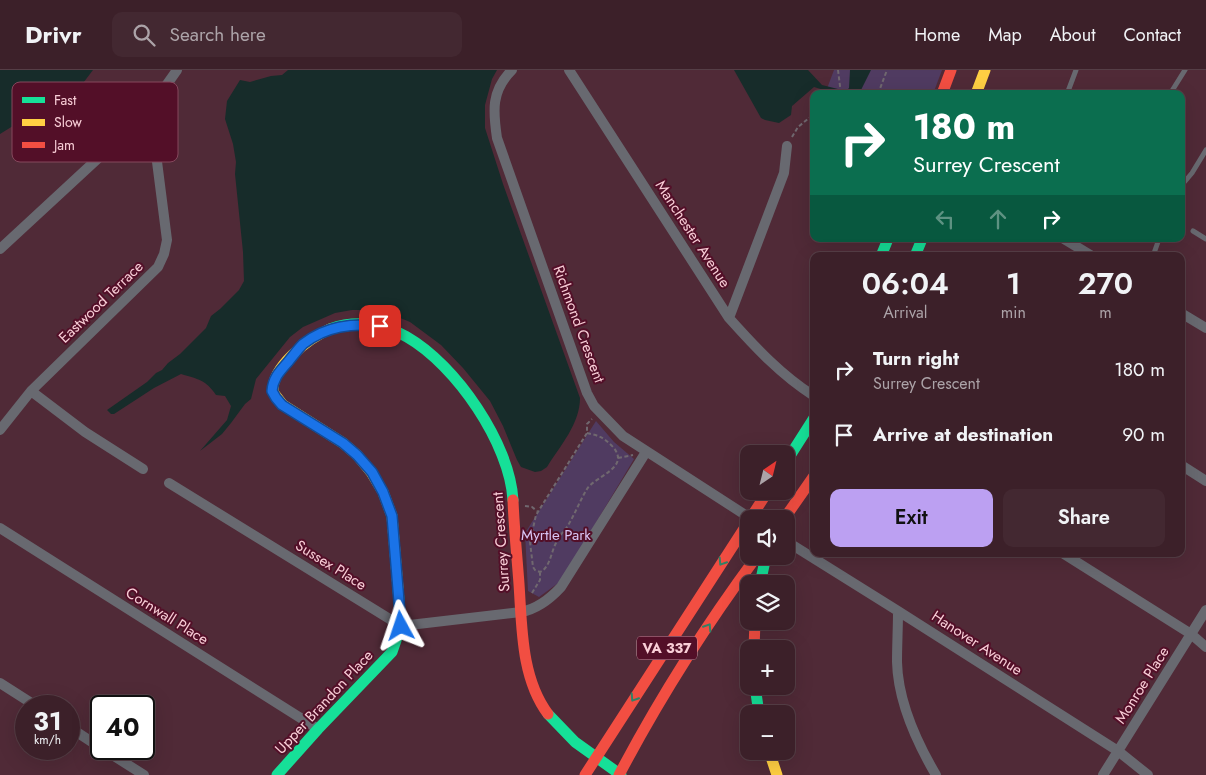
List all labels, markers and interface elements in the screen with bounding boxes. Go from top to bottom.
search box [112,12,462,57]
text: Drivr [25,17,82,52]
icon: search [130,21,158,49]
text: Search here [170,21,266,48]
text: Home [914,22,960,48]
text: Map [988,22,1022,48]
text: About [1050,22,1095,48]
text: Contact [1123,22,1181,48]
legend [12,82,178,162]
text: Fast [54,90,77,110]
text: 180 m [913,102,1015,152]
icon: right [830,110,895,175]
text: Slow [54,112,82,132]
text: Jam [52,135,75,155]
text: Surrey Crescent [913,148,1060,180]
street label: Manchester Avenue [650,176,736,292]
icon: left [931,205,959,233]
icon: ahead [984,205,1012,233]
icon: right [1037,205,1065,233]
street label: Eastwood Terrace [54,256,148,348]
street label: Richmond Crescent [548,262,611,386]
text: 06:04 [862,262,949,305]
text: 1 [1006,262,1021,305]
text: 270 [1078,262,1133,305]
text: Arrival [883,301,927,324]
text: min [1001,301,1026,324]
text: m [1099,301,1112,324]
pin [359,305,401,347]
icon: arrive [366,312,394,340]
text: Turn right [873,345,959,372]
icon: right [830,356,858,384]
text: 180 m [1114,356,1165,383]
text: Surrey Crescent [873,372,980,395]
icon: arrive [830,421,858,449]
text: Arrive at destination [873,421,1053,448]
text: 90 m [1122,421,1165,448]
north arrow [740,445,795,500]
map controls [740,445,795,760]
button: Exit [830,489,993,547]
button: Share [1003,489,1165,547]
street label: Surrey Crescent [487,491,515,593]
button: sound [740,510,795,565]
park label: Myrtle Park [521,524,591,546]
street label: Sussex Place [291,534,371,596]
one-way arrow [719,556,729,565]
button: layers [740,575,795,630]
street label: Cornwall Place [121,582,213,650]
position arrow [374,599,426,651]
street label: Hanover Avenue [927,605,1027,681]
one-way arrow [701,624,711,633]
road number: VA 337 [637,636,697,660]
button: + [740,640,795,695]
street label: Monroe Place [1110,642,1175,728]
street label: Upper Brandon Place [270,645,378,759]
one-way arrow [631,693,641,702]
speed limit sign: 40 [90,695,155,760]
text: 31 [33,703,62,739]
button: − [740,705,795,760]
text: km/h [34,731,61,749]

